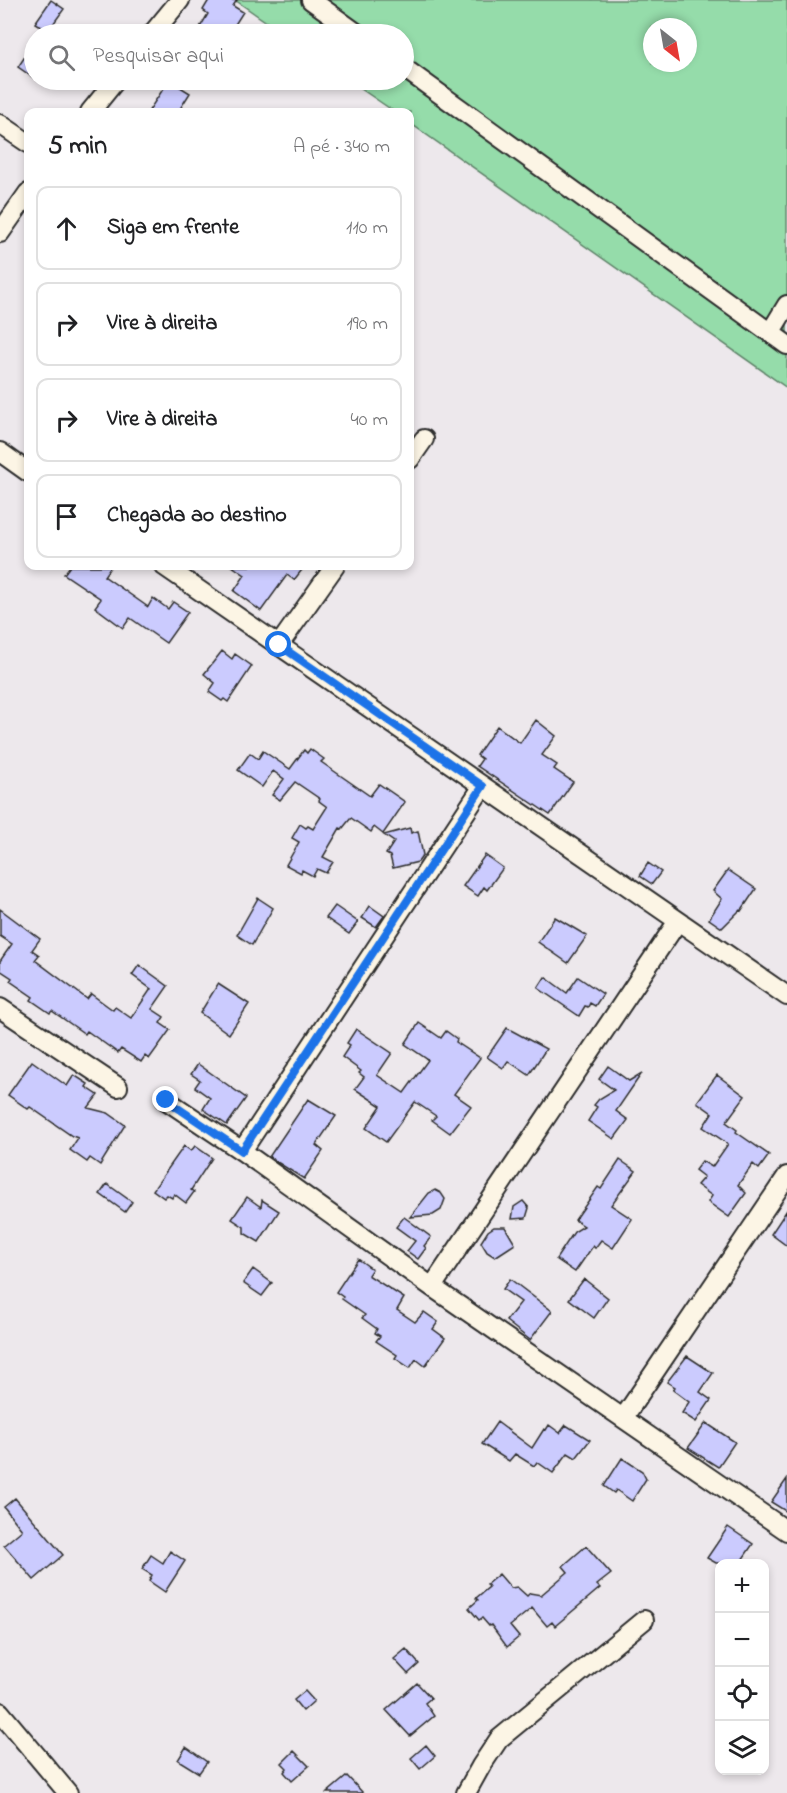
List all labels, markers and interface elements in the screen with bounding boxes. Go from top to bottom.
north arrow [643,18,697,72]
search box [24,24,414,90]
icon: search [45,41,78,74]
text: Pesquisar aqui [93,41,224,73]
text: 5 min [48,128,107,166]
text: A pé · 340 m [293,133,390,162]
icon: ahead [50,212,83,245]
text: Siga em frente [107,212,239,244]
text: 110 m [346,214,388,243]
icon: right [50,308,83,341]
text: Vire à direita [107,308,217,340]
text: 190 m [346,310,388,339]
icon: right [50,404,83,437]
text: Vire à direita [107,404,217,436]
text: 40 m [351,406,388,435]
icon: arrive [50,500,83,533]
text: Chegada ao destino [107,500,287,532]
route start [265,631,291,657]
route end [152,1086,178,1112]
map controls [715,1559,769,1775]
button: + [715,1559,769,1613]
button: − [715,1613,769,1667]
button: locate [715,1667,769,1721]
button: layers [715,1721,769,1775]

